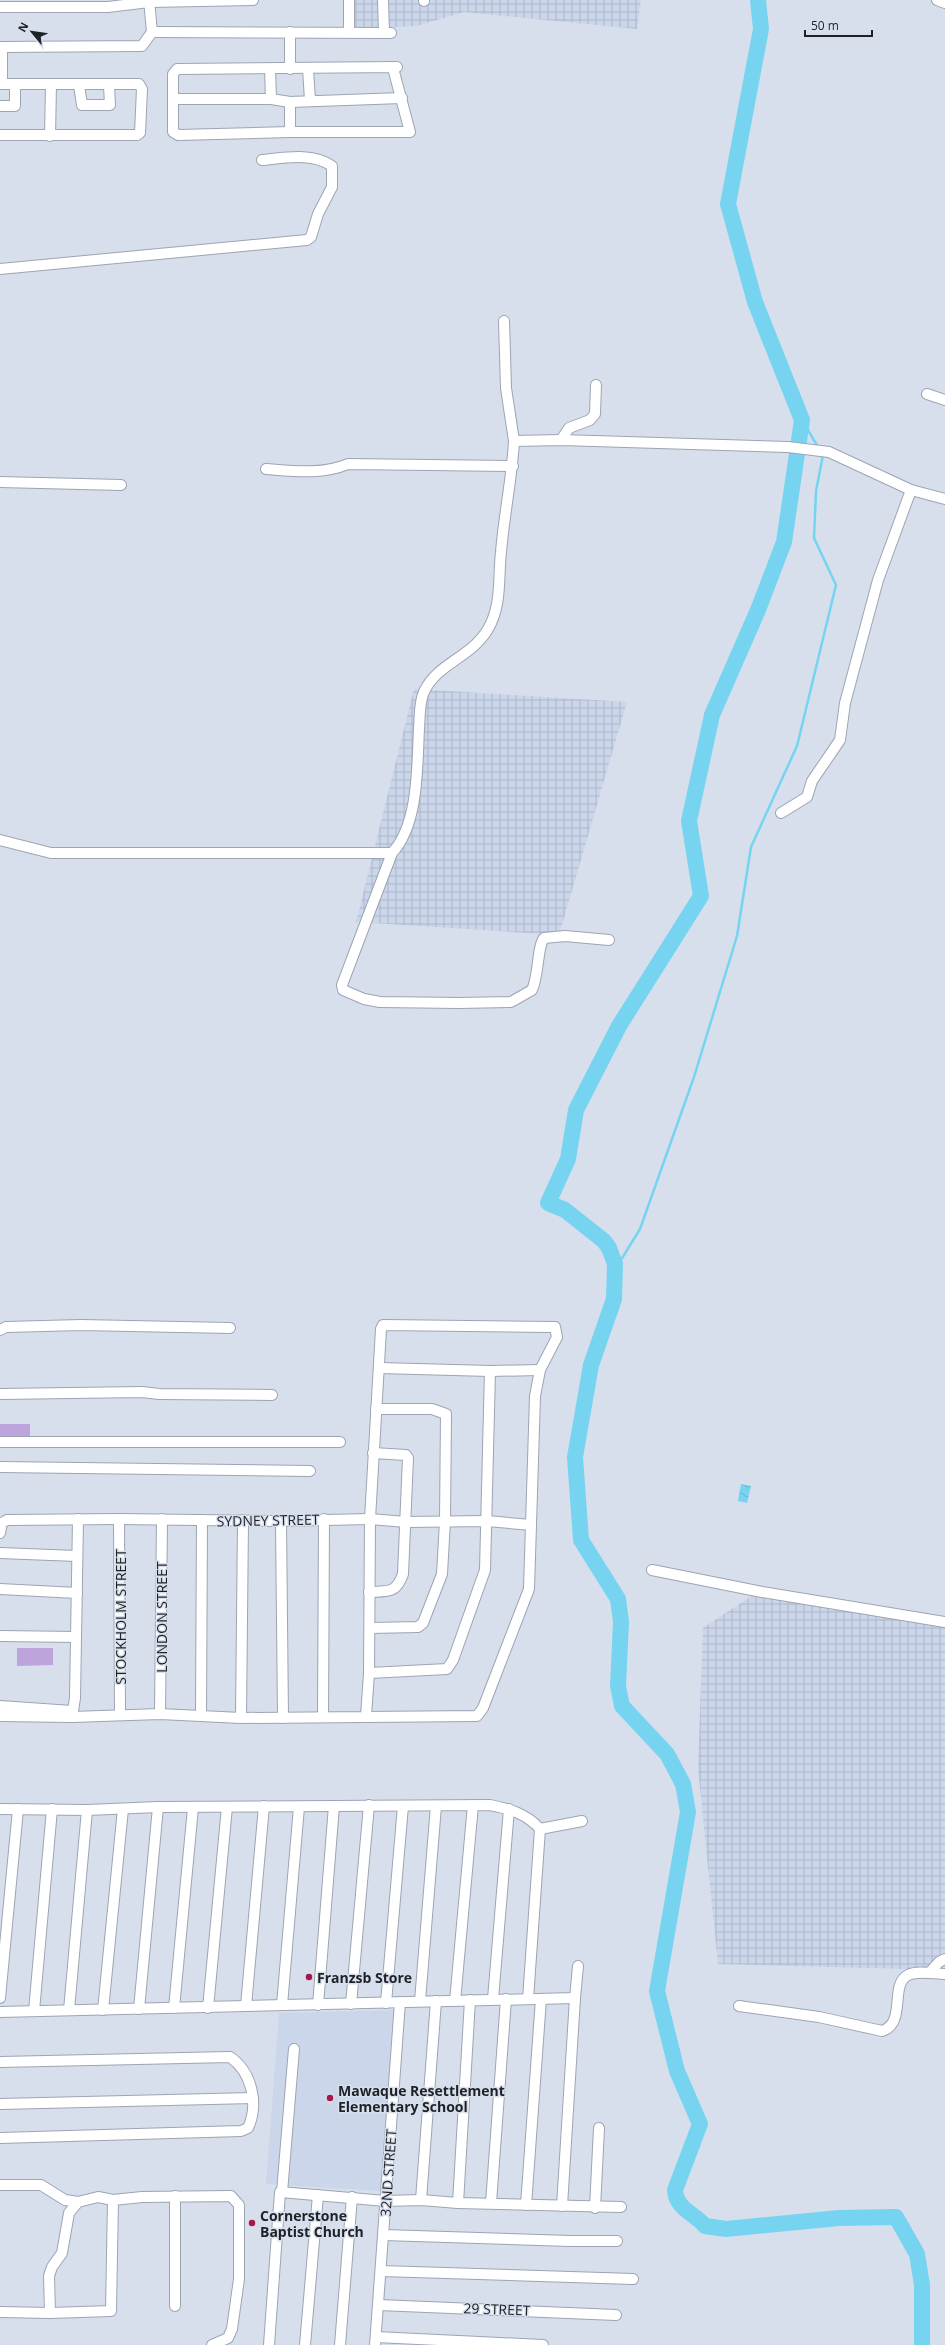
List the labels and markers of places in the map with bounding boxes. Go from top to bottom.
place label: Franzsb Store [317,1968,412,1987]
marker: Franzsb Store [304,1972,314,1982]
place label: Mawaque Resettlement Elementary School [338,2081,505,2116]
marker: Mawaque Resettlement Elementary School [325,2093,335,2103]
place label: Cornerstone Baptist Church [260,2206,364,2241]
marker: Cornerstone Baptist Church [247,2218,257,2228]

